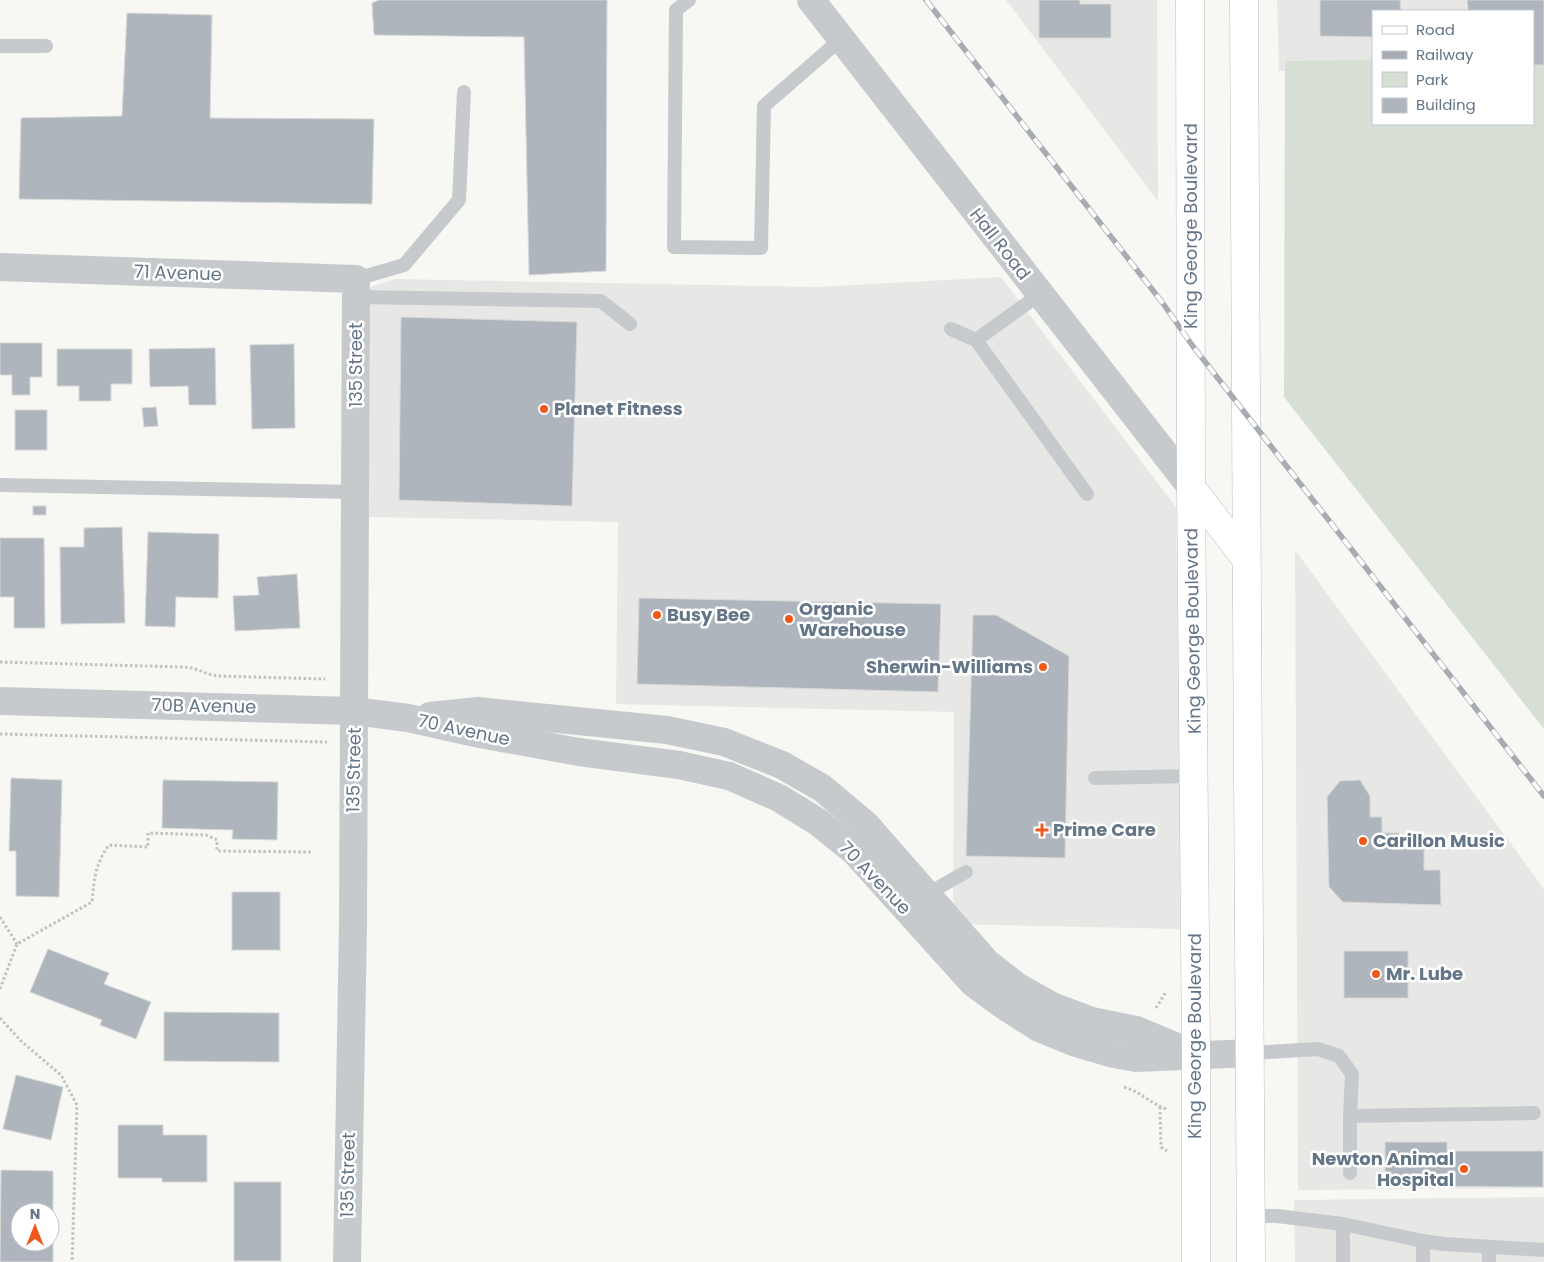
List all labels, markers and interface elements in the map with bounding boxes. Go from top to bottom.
legend [1372,10,1534,125]
text: Road [1416,19,1455,40]
text: Railway [1416,44,1474,65]
text: Park [1416,69,1448,90]
text: Building [1416,94,1476,115]
street label: King George Boulevard [1178,123,1203,329]
street label: Hall Road [964,202,1036,285]
street label: 71 Avenue [134,258,222,287]
street label: 135 Street [343,322,368,408]
place label: Planet Fitness [554,396,683,421]
marker: Planet Fitness [538,403,550,415]
street label: King George Boulevard [1178,528,1207,734]
place label: Organic Warehouse [799,596,906,642]
place label: Busy Bee [667,602,750,627]
marker: Busy Bee [651,609,663,621]
marker: Organic Warehouse [783,613,795,625]
place label: Sherwin-Williams [866,654,1033,679]
marker: Sherwin-Williams [1037,661,1049,673]
street label: 70B Avenue [152,692,257,719]
street label: 70 Avenue [416,708,512,751]
street label: 135 Street [340,727,367,813]
place label: Prime Care [1053,817,1156,842]
marker: Prime Care [1035,823,1049,837]
place label: Carillon Music [1373,828,1505,853]
street label: 70 Avenue [834,835,917,920]
marker: Carillon Music [1357,835,1369,847]
street label: King George Boulevard [1182,933,1207,1139]
place label: Mr. Lube [1386,961,1463,986]
marker: Mr. Lube [1370,968,1382,980]
street label: 135 Street [334,1132,361,1218]
place label: Newton Animal Hospital [1312,1146,1454,1192]
marker: Newton Animal Hospital [1458,1163,1470,1175]
north arrow [10,1202,60,1252]
text: N [30,1204,40,1224]

